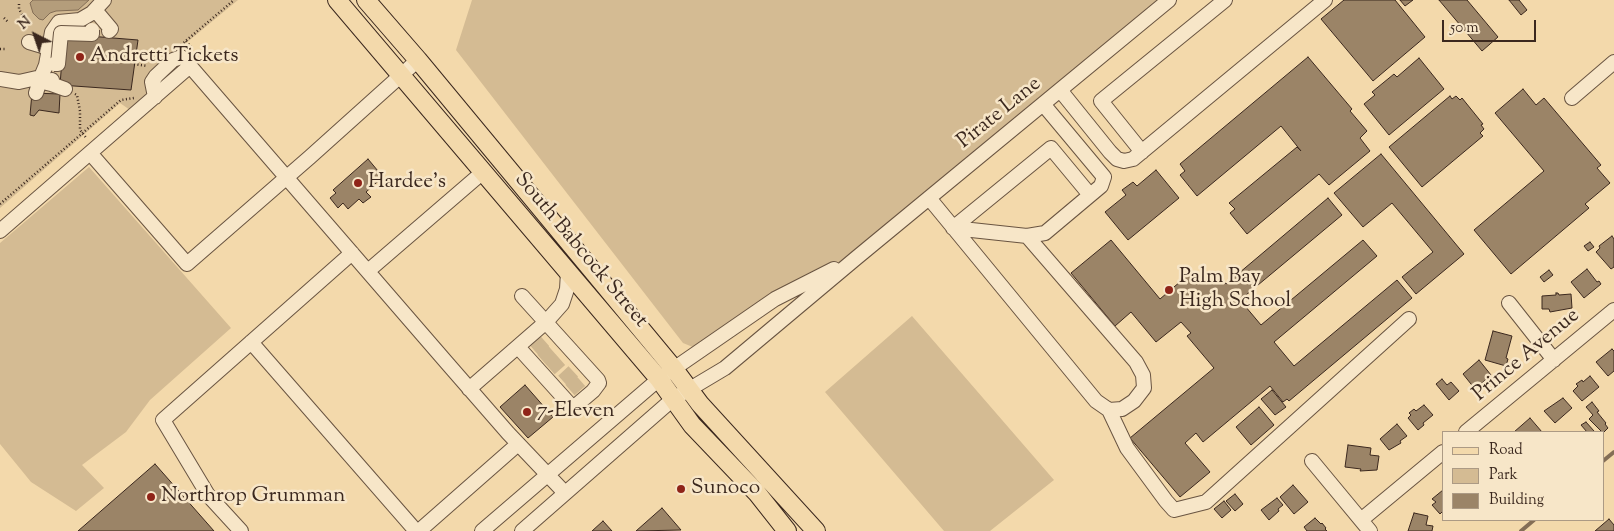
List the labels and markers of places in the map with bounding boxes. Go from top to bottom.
place label: Andretti Tickets [90,44,238,70]
marker: Andretti Tickets [74,51,86,63]
place label: Hardee's [368,170,446,196]
marker: Hardee's [352,177,364,189]
place label: Palm Bay High School [1179,265,1291,315]
marker: Palm Bay High School [1163,284,1175,296]
place label: 7-Eleven [537,399,615,425]
marker: 7-Eleven [521,406,533,418]
place label: Sunoco [691,476,760,502]
marker: Sunoco [675,483,687,495]
place label: Northrop Grumman [161,484,345,510]
marker: Northrop Grumman [145,491,157,503]

